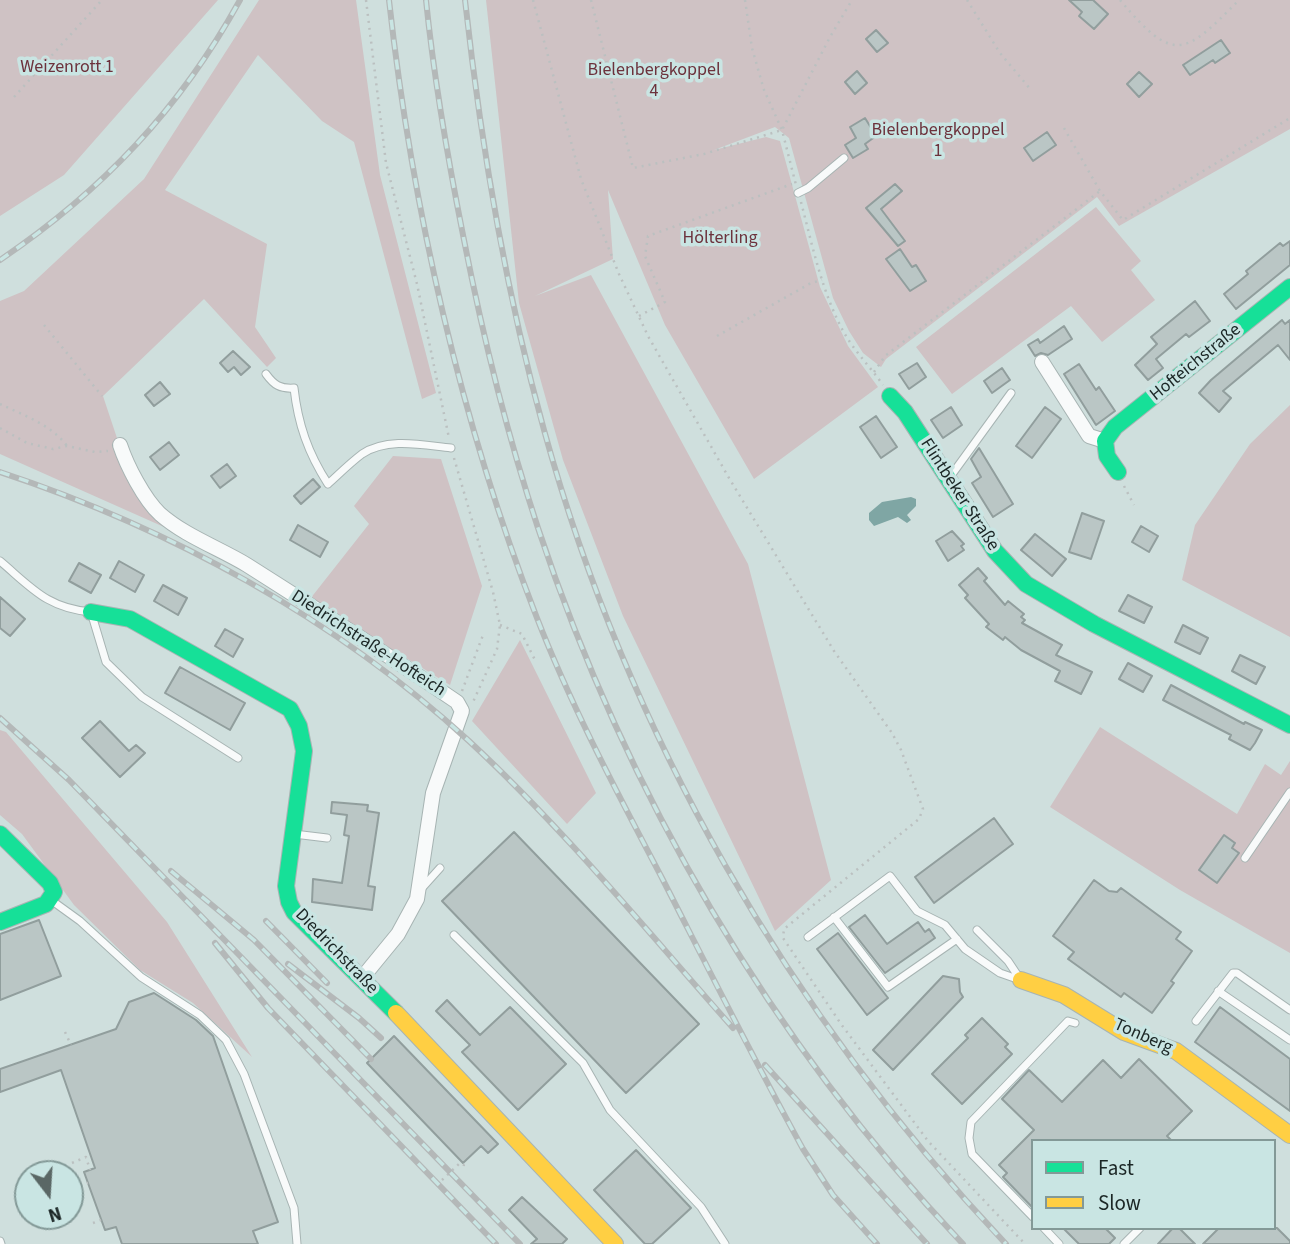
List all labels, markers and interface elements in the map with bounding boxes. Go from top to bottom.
park label: Weizenrott 1 [20,57,114,79]
park label: Bielenbergkoppel 4 [587,60,721,102]
park label: Bielenbergkoppel 1 [871,120,1005,162]
park label: Hölterling [682,228,758,250]
street label: Hofteichstraße [1146,320,1246,406]
street label: Flintbeker Straße [915,435,1003,555]
street label: Diedrichstraße-Hofteich [287,586,449,702]
street label: Diedrichstraße [290,905,382,999]
street label: Tonberg [1110,1015,1176,1059]
legend [1031,1139,1276,1230]
text: Fast [1098,1153,1134,1183]
north arrow [14,1160,84,1230]
text: Slow [1098,1188,1141,1218]
text: N [45,1199,65,1228]

